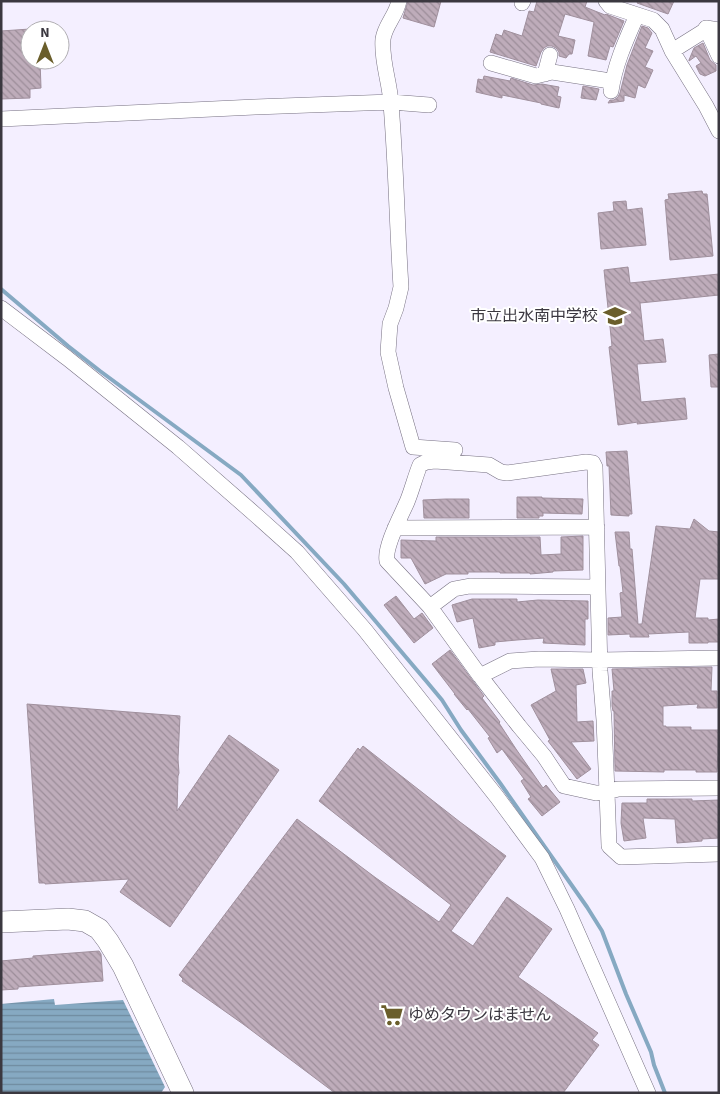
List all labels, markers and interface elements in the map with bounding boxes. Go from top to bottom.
north arrow [20,20,70,70]
text: N [40,23,50,43]
school or university icon: 市立出水南中学校 [602,303,628,329]
place label: 市立出水南中学校 [470,305,598,327]
supermarket icon: ゆめタウンはません [379,1002,405,1028]
place label: ゆめタウンはません [408,1004,552,1026]

